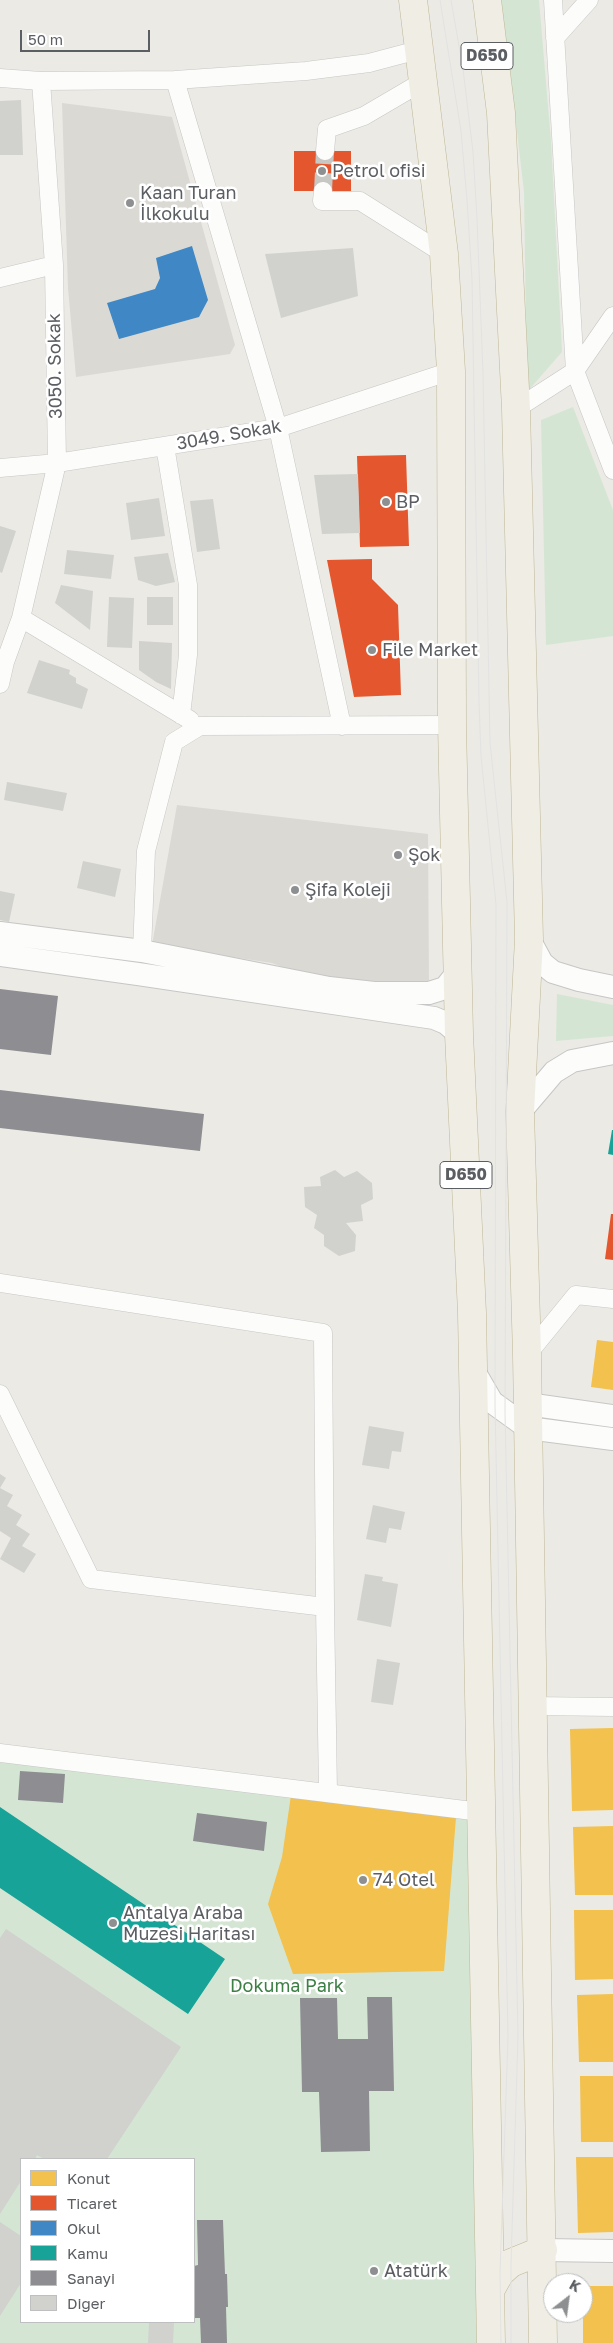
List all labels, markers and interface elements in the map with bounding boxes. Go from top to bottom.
scale bar [22,20,152,52]
text: 50 m [28,30,63,48]
road number: D650 [461,42,513,70]
place label: Petrol ofisi [332,160,426,182]
marker: Petrol ofisi [316,165,328,177]
place label: Kaan Turan İlkokulu [140,182,237,224]
marker: Kaan Turan İlkokulu [124,197,136,209]
street label: 3050. Sokak [43,313,67,419]
street label: 3049. Sokak [175,415,283,455]
place label: BP [396,491,420,513]
marker: BP [380,496,392,508]
place label: File Market [382,639,478,661]
marker: File Market [366,644,378,656]
place label: Şok [408,844,440,866]
marker: Şok [392,849,404,861]
place label: Şifa Koleji [305,879,391,901]
marker: Şifa Koleji [289,884,301,896]
road number: D650 [440,1162,492,1188]
place label: 74 Otel [373,1869,435,1891]
marker: 74 Otel [357,1874,369,1886]
place label: Antalya Araba Muzesi Haritası [123,1902,255,1945]
marker: Antalya Araba Muzesi Haritası [107,1917,119,1929]
park label: Dokuma Park [230,1975,344,1997]
legend [20,2158,195,2323]
text: Konut [67,2169,110,2187]
text: Ticaret [67,2194,117,2212]
text: Okul [67,2219,100,2237]
text: Kamu [67,2244,108,2262]
place label: Atatürk [384,2260,448,2282]
marker: Atatürk [368,2265,380,2277]
text: Sanayi [67,2269,115,2287]
north arrow [543,2273,593,2323]
text: K [567,2276,584,2295]
text: Diğer [67,2294,105,2312]

